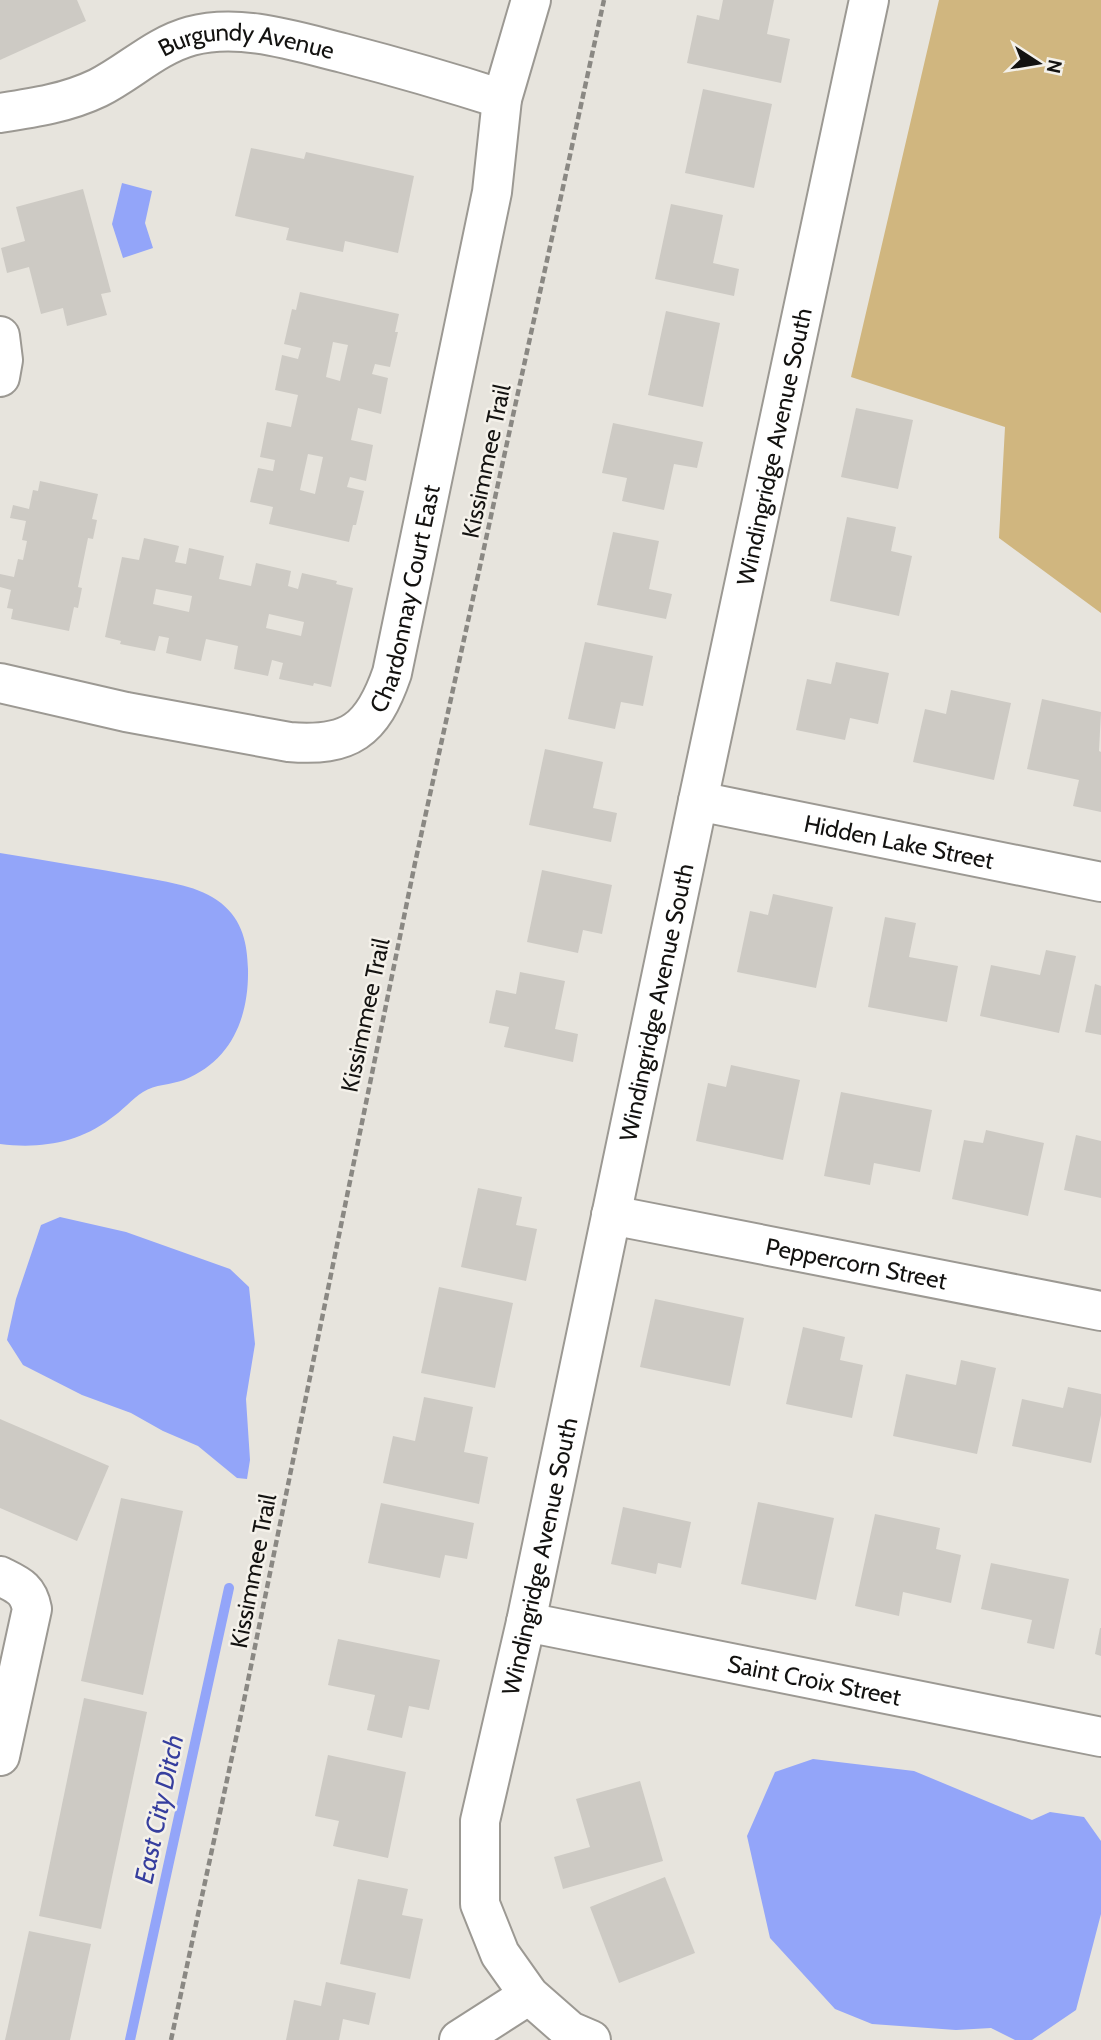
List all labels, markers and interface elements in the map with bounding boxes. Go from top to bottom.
street label: Burgundy Avenue [153,17,338,65]
north arrow [1003,28,1073,98]
text: N [1041,57,1067,75]
street label: Windingridge Avenue South [730,305,817,588]
street label: Kissimmee Trail [456,381,517,541]
street label: Chardonnay Court East [363,482,445,717]
street label: Hidden Lake Street [802,808,996,875]
street label: Windingridge Avenue South [613,861,699,1144]
street label: Kissimmee Trail [335,935,396,1095]
street label: Peppercorn Street [763,1231,949,1295]
street label: Windingridge Avenue South [495,1415,583,1698]
street label: Kissimmee Trail [224,1491,282,1651]
street label: Saint Croix Street [725,1648,903,1711]
water label: East City Ditch [128,1732,190,1886]

